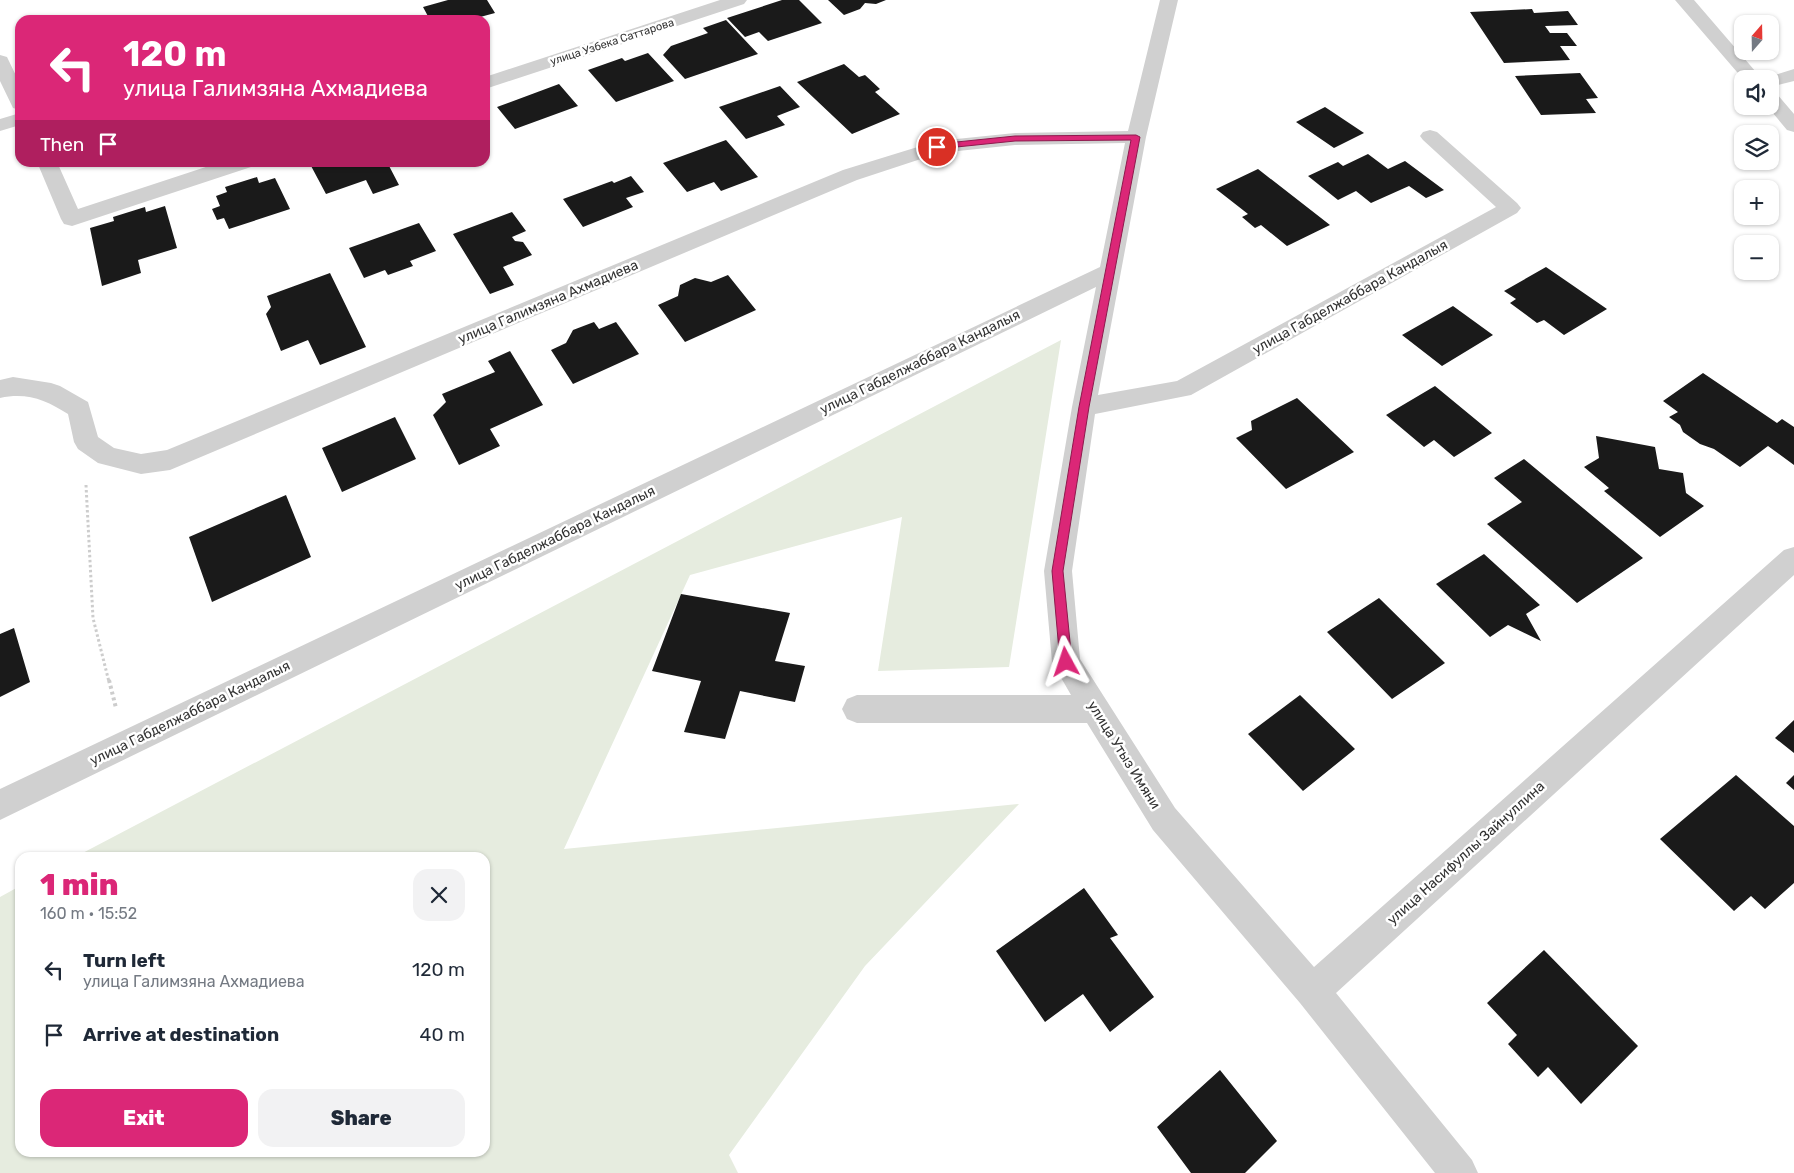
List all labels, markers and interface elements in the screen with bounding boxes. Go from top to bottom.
north arrow [1734,15,1779,60]
map controls [1734,15,1779,280]
street label: улица Узбека Саттарова [548,16,676,68]
text: 120 m [123,33,226,75]
icon: left [40,35,105,100]
button: sound [1734,70,1779,115]
text: улица Галимзяна Ахмадиева [123,75,428,102]
button: layers [1734,125,1779,170]
pin [916,126,958,168]
icon: arrive [94,130,122,158]
text: Then [40,133,84,156]
icon: arrive [923,133,951,161]
button: + [1734,180,1779,225]
button: − [1734,235,1779,280]
street label: улица Габделжаббара Кандалыя [1249,236,1451,358]
street label: улица Галимзяна Ахмадиева [455,256,641,348]
street label: улица Габделжаббара Кандалыя [817,306,1023,418]
street label: улица Габделжаббара Кандалыя [452,482,658,594]
position arrow [1039,635,1091,687]
street label: улица Габделжаббара Кандалыя [87,657,293,769]
street label: улица Утыз Имяни [1084,698,1164,812]
street label: улица Насифуллы Зайнуллина [1384,778,1548,928]
text: 1 min [40,867,118,903]
button: close [413,869,465,921]
text: 160 m · 15:52 [40,904,137,923]
text: Turn left [83,949,165,972]
icon: left [40,956,68,984]
text: 120 m [412,958,465,981]
text: улица Галимзяна Ахмадиева [83,972,305,991]
icon: arrive [40,1021,68,1049]
text: Arrive at destination [83,1023,279,1046]
text: 40 m [420,1023,465,1046]
button: Exit [40,1089,248,1147]
button: Share [258,1089,465,1147]

